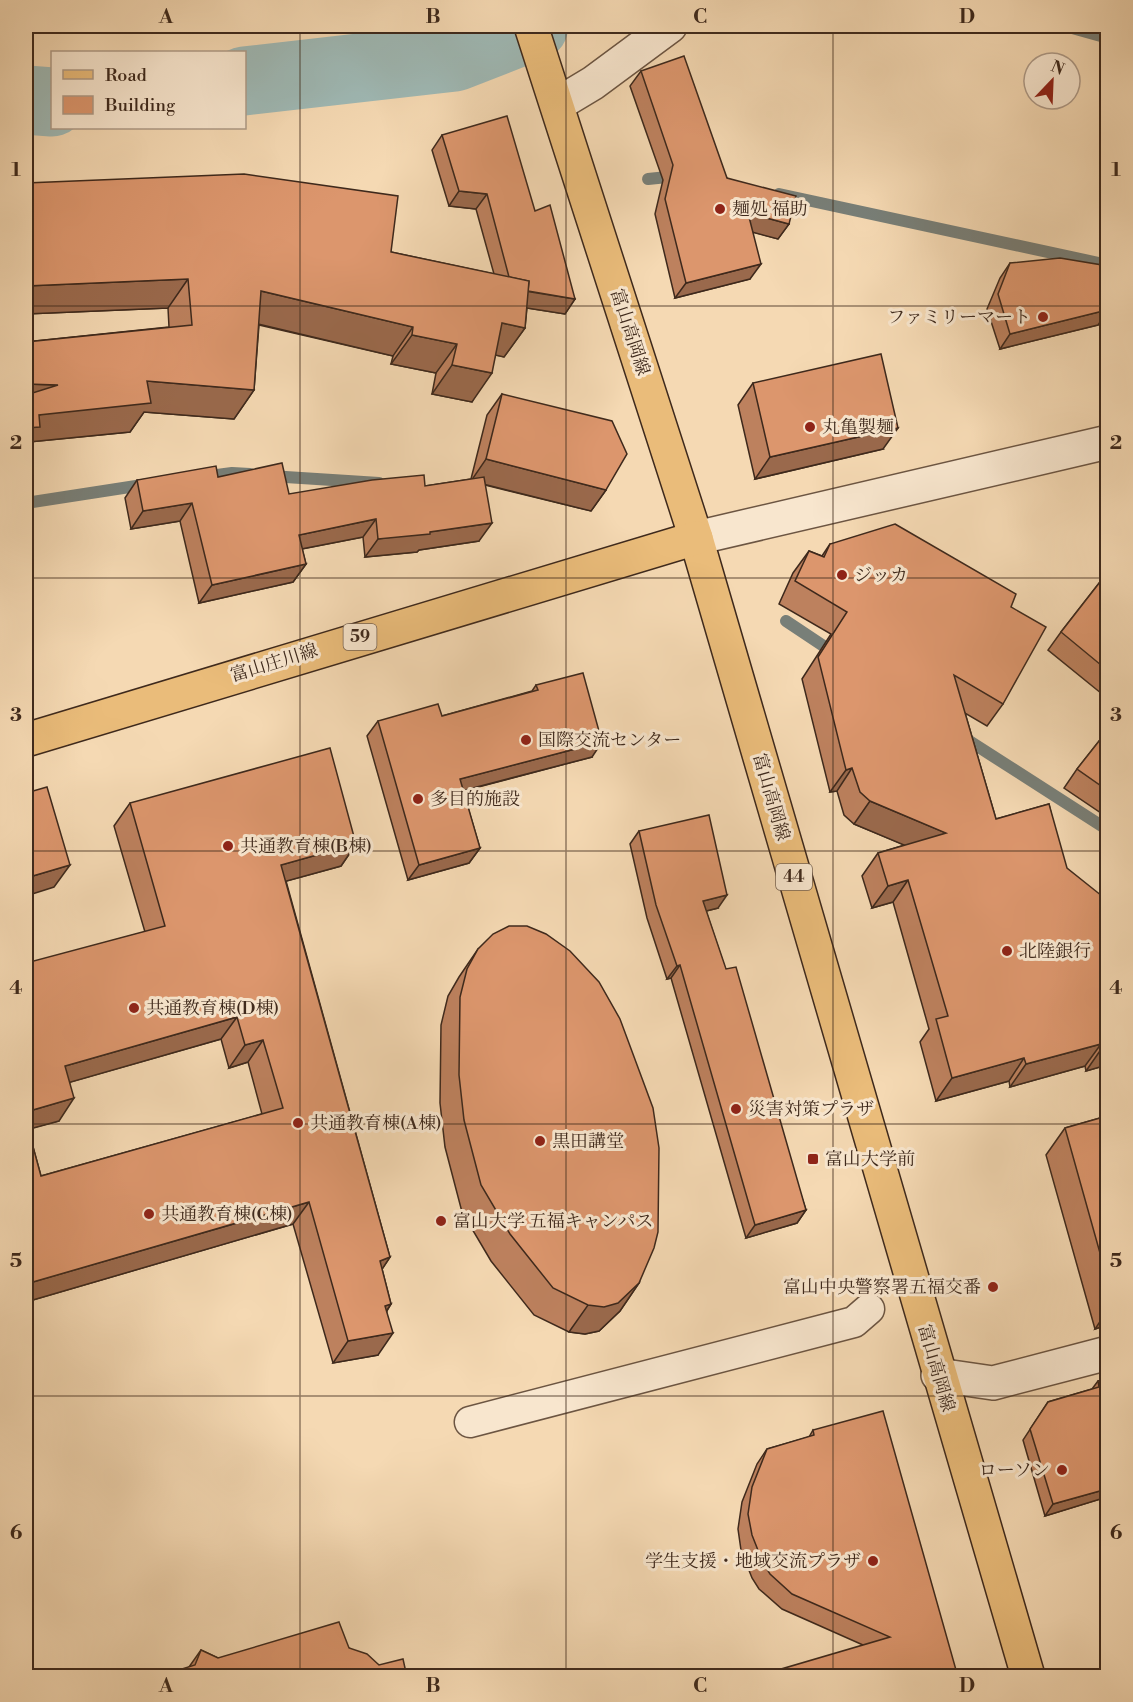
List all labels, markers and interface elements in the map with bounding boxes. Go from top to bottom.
text: A [158,5,174,30]
text: B [425,5,441,30]
text: C [693,5,707,30]
text: D [959,5,975,30]
legend [51,51,246,129]
north arrow [1022,51,1082,111]
text: N [1048,56,1068,80]
text: Road [105,64,148,87]
text: Building [104,94,176,117]
text: 1 [11,158,21,183]
text: 1 [1111,158,1121,183]
place label: 麺処 福助 [732,198,808,221]
marker: 麺処 福助 [713,202,727,216]
street label: 富山高岡線 [605,286,655,378]
place label: ファミリーマート [887,306,1031,329]
marker: ファミリーマート [1036,310,1050,324]
place label: 丸亀製麺 [822,416,894,439]
marker: 丸亀製麺 [803,420,817,434]
text: 2 [10,431,22,456]
text: 2 [1110,431,1122,456]
place label: ジッカ [854,564,908,587]
marker: ジッカ [835,568,849,582]
road number: 59 [344,624,376,650]
street label: 富山庄川線 [228,639,320,687]
text: 3 [10,703,22,728]
text: 3 [1110,703,1122,728]
place label: 国際交流センター [538,729,681,752]
marker: 国際交流センター [519,733,533,747]
street label: 富山高岡線 [748,751,794,843]
place label: 多目的施設 [430,788,520,811]
marker: 多目的施設 [411,792,425,806]
place label: 共通教育棟(B棟) [240,835,372,858]
marker: 共通教育棟(B棟) [221,839,235,853]
road number: 44 [776,864,812,890]
place label: 北陸銀行 [1019,940,1091,963]
marker: 北陸銀行 [1000,944,1014,958]
text: 4 [9,976,23,1001]
text: 4 [1109,976,1123,1001]
place label: 共通教育棟(D棟) [146,997,279,1020]
marker: 共通教育棟(D棟) [127,1001,141,1015]
place label: 災害対策プラザ [748,1098,874,1121]
marker: 災害対策プラザ [729,1102,743,1116]
place label: 共通教育棟(A棟) [310,1112,441,1135]
marker: 共通教育棟(A棟) [291,1116,305,1130]
place label: 黒田講堂 [552,1130,624,1153]
marker: 黒田講堂 [533,1134,547,1148]
place label: 富山大学前 [825,1148,915,1171]
marker: 富山大学前 [806,1152,820,1166]
place label: 共通教育棟(C棟) [161,1203,293,1226]
marker: 共通教育棟(C棟) [142,1207,156,1221]
place label: 富山大学 五福キャンパス [453,1210,653,1233]
marker: 富山大学 五福キャンパス [434,1214,448,1228]
text: 5 [10,1249,22,1274]
text: 5 [1110,1249,1122,1274]
place label: 富山中央警察署五福交番 [783,1276,981,1299]
marker: 富山中央警察署五福交番 [986,1280,1000,1294]
street label: 富山高岡線 [913,1322,959,1414]
place label: ローソン [979,1459,1050,1482]
marker: ローソン [1055,1463,1069,1477]
text: 6 [10,1521,23,1546]
text: 6 [1110,1521,1123,1546]
place label: 学生支援・地域交流プラザ [645,1550,861,1573]
marker: 学生支援・地域交流プラザ [866,1554,880,1568]
text: A [158,1674,174,1699]
text: B [425,1674,441,1699]
text: C [693,1674,707,1699]
text: D [959,1674,975,1699]

